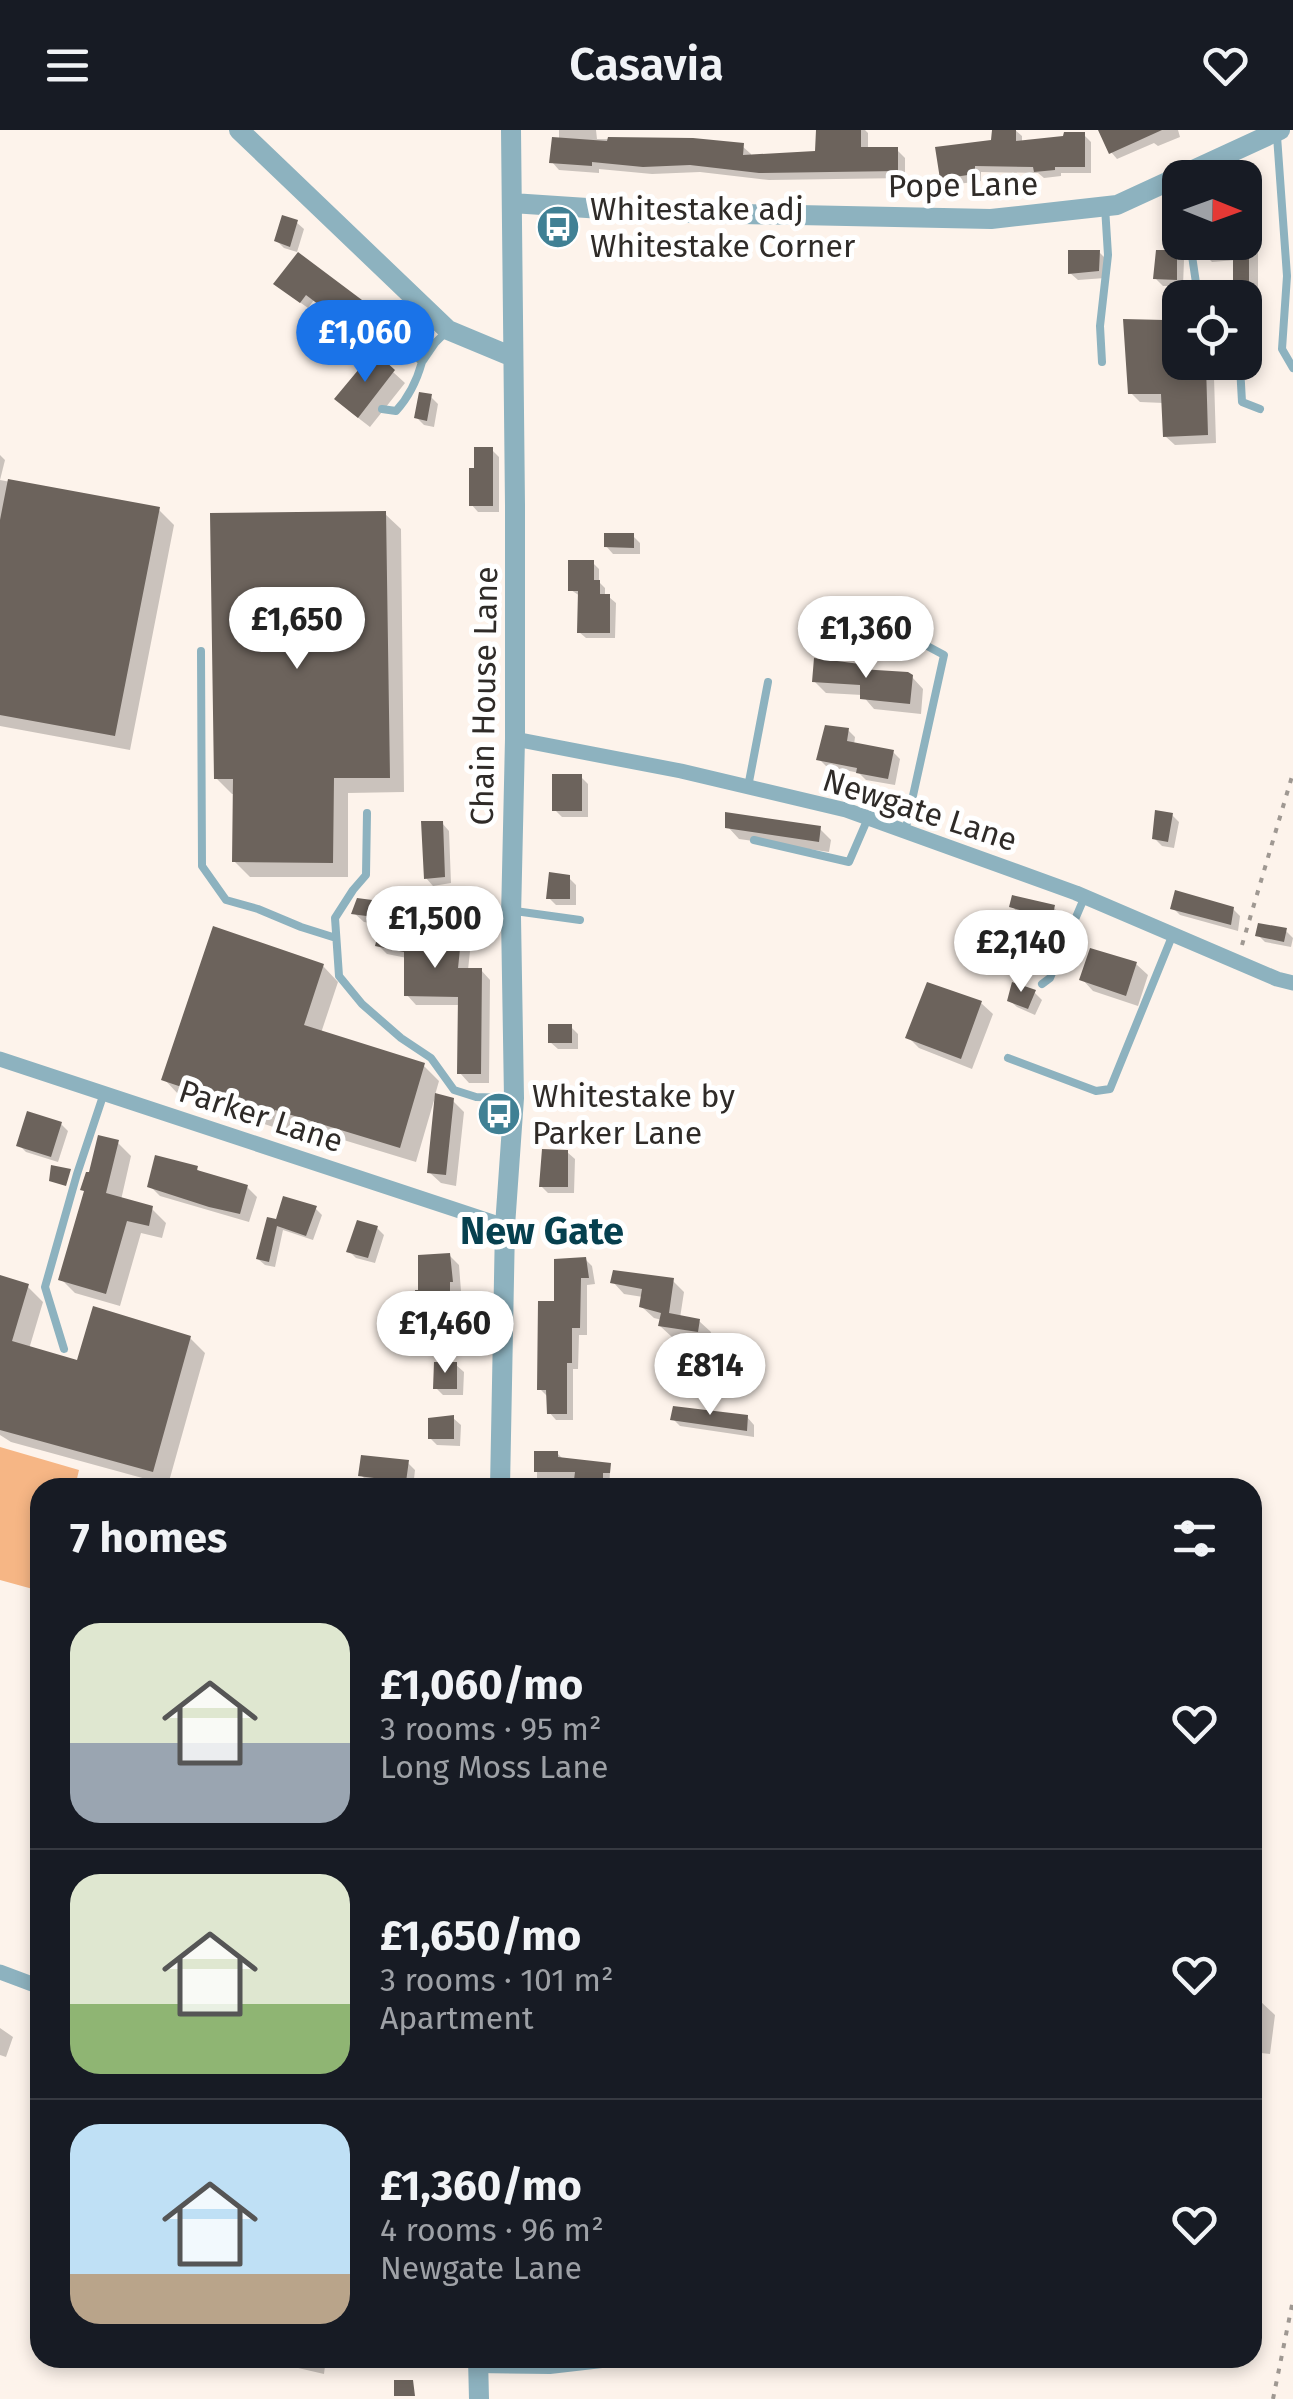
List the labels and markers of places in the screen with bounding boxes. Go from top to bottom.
place label: Whitestake adj Whitestake Corner [590,190,856,265]
bus stop icon: Whitestake adj Whitestake Corner [535,204,581,250]
pin: £1,060 [284,300,446,385]
pin: £1,650 [216,587,378,672]
pin: £1,360 [785,596,947,681]
pin: £1,500 [354,886,516,971]
pin: £2,140 [940,910,1102,995]
place label: Whitestake by Parker Lane [532,1077,735,1152]
bus stop icon: Whitestake by Parker Lane [476,1091,522,1137]
pin: £1,460 [364,1291,526,1376]
pin: £814 [651,1333,769,1418]

